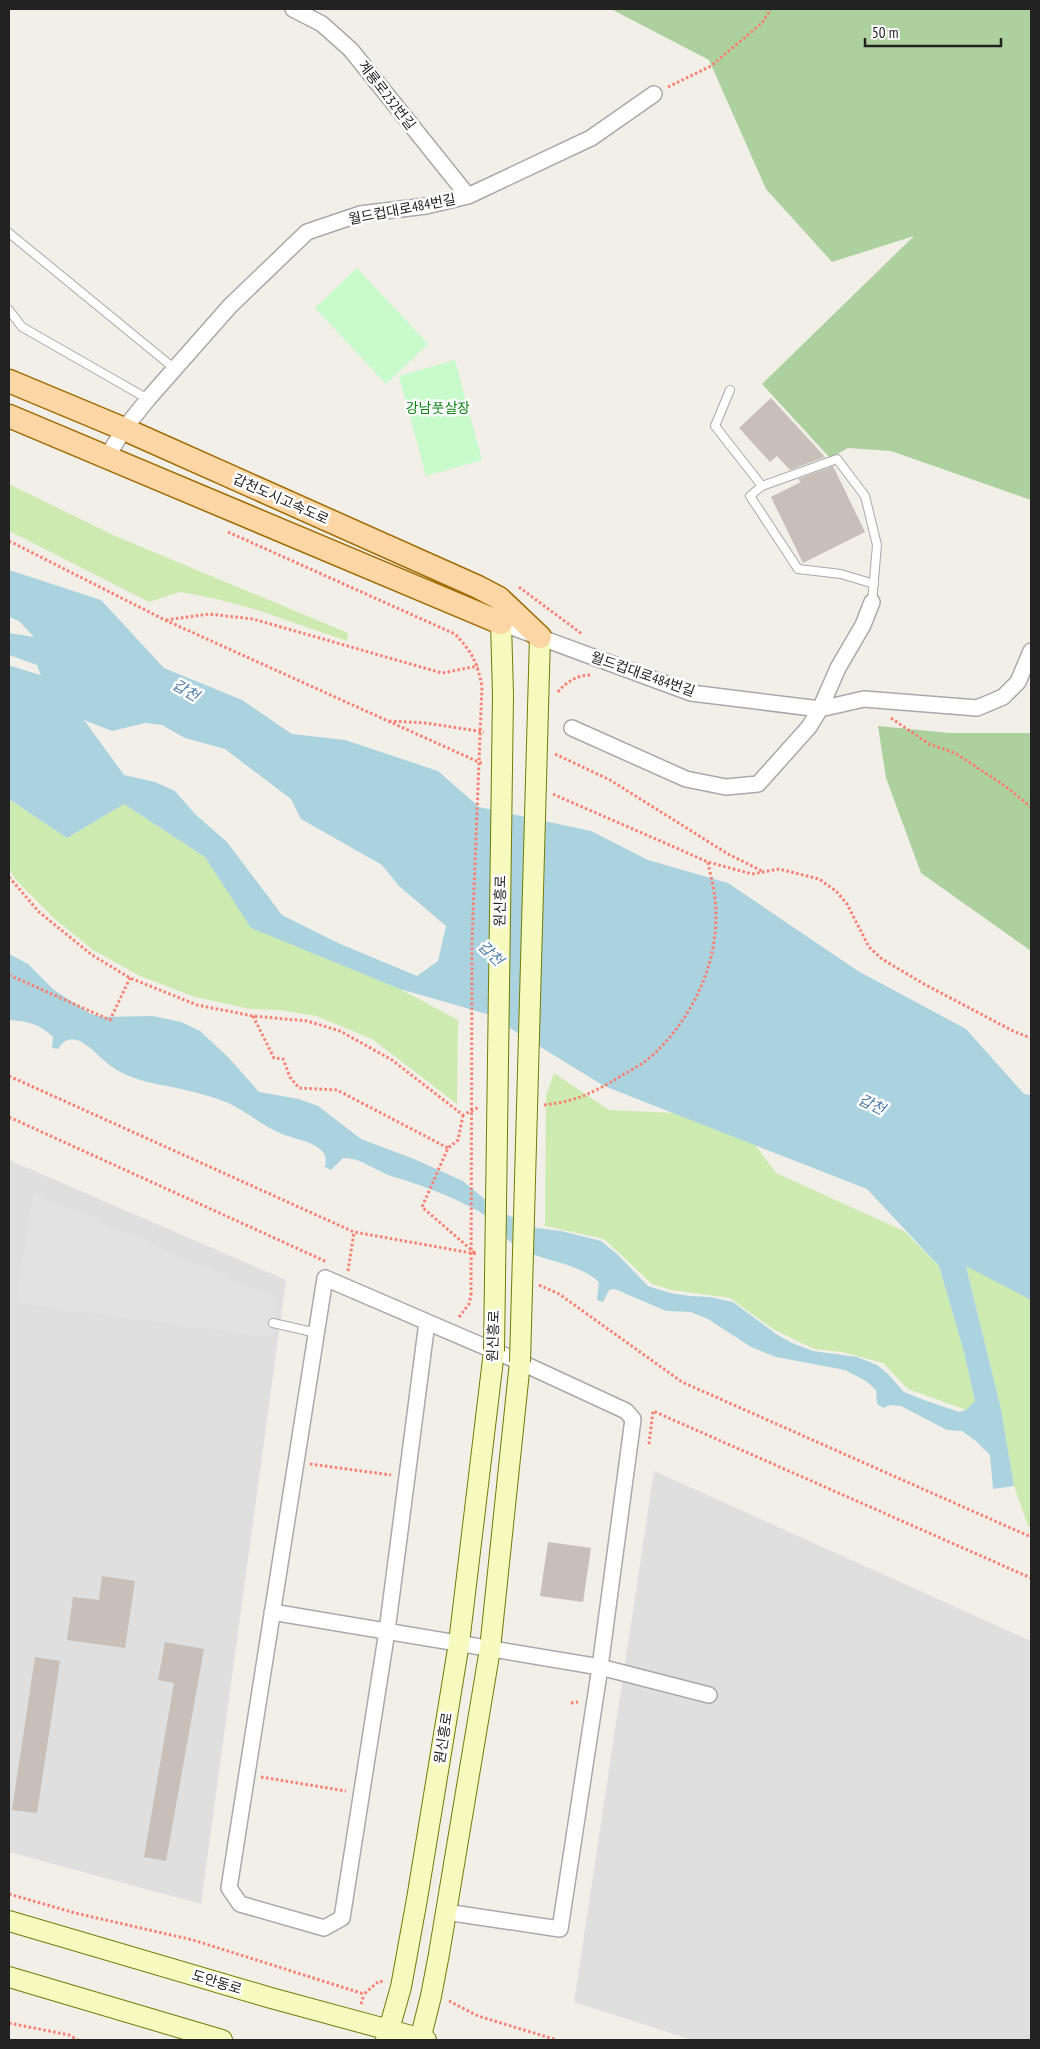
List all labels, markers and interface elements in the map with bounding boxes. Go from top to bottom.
scale bar [865,15,1001,47]
text: 50 m [872,23,898,42]
street label: 계룡로232번길 [354,57,420,133]
street label: 월드컵대로484번길 [347,190,457,228]
park label: 강남풋살장 [406,399,470,417]
street label: 갑천도시고속도로 [230,470,332,528]
street label: 월드컵대로484번길 [589,648,697,700]
water label: 갑천 [169,675,205,706]
street label: 원신흥로 [491,875,509,927]
water label: 갑천 [474,937,509,971]
water label: 갑천 [855,1089,891,1120]
street label: 원신흥로 [483,1310,503,1362]
street label: 원신흥로 [430,1711,456,1765]
street label: 도안동로 [190,1966,244,1998]

